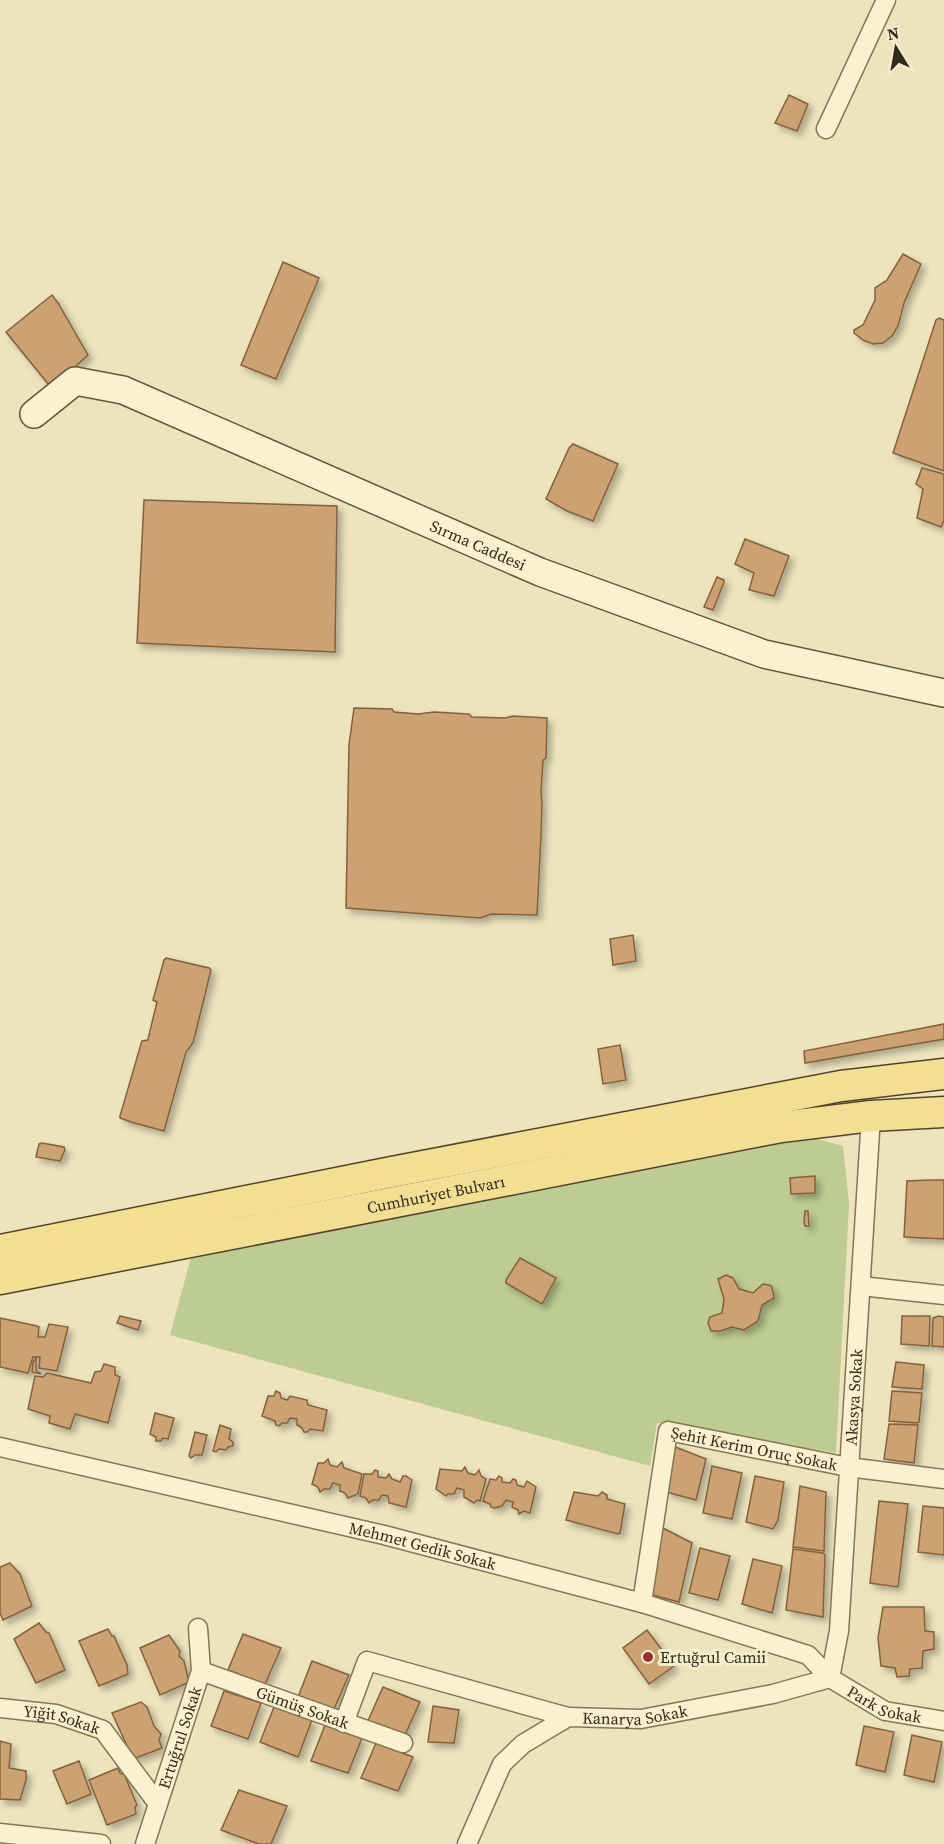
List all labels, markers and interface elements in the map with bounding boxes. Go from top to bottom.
north arrow [866,18,926,78]
text: N [885,21,901,45]
street label: Sırma Caddesi [427,514,530,576]
street label: Cumhuriyet Bulvarı [365,1170,507,1218]
street label: Akasya Sokak [840,1348,868,1446]
street label: Şehit Kerim Oruç Sokak [669,1421,840,1476]
street label: Mehmet Gedik Sokak [347,1516,499,1575]
place label: Ertuğrul Camii [660,1646,766,1668]
marker: Ertuğrul Camii [641,1650,655,1664]
street label: Park Sokak [843,1680,923,1728]
street label: Gümüş Sokak [253,1681,352,1734]
street label: Ertuğrul Sokak [153,1683,206,1792]
street label: Kanarya Sokak [582,1699,689,1730]
street label: Yiğit Sokak [22,1700,103,1739]

